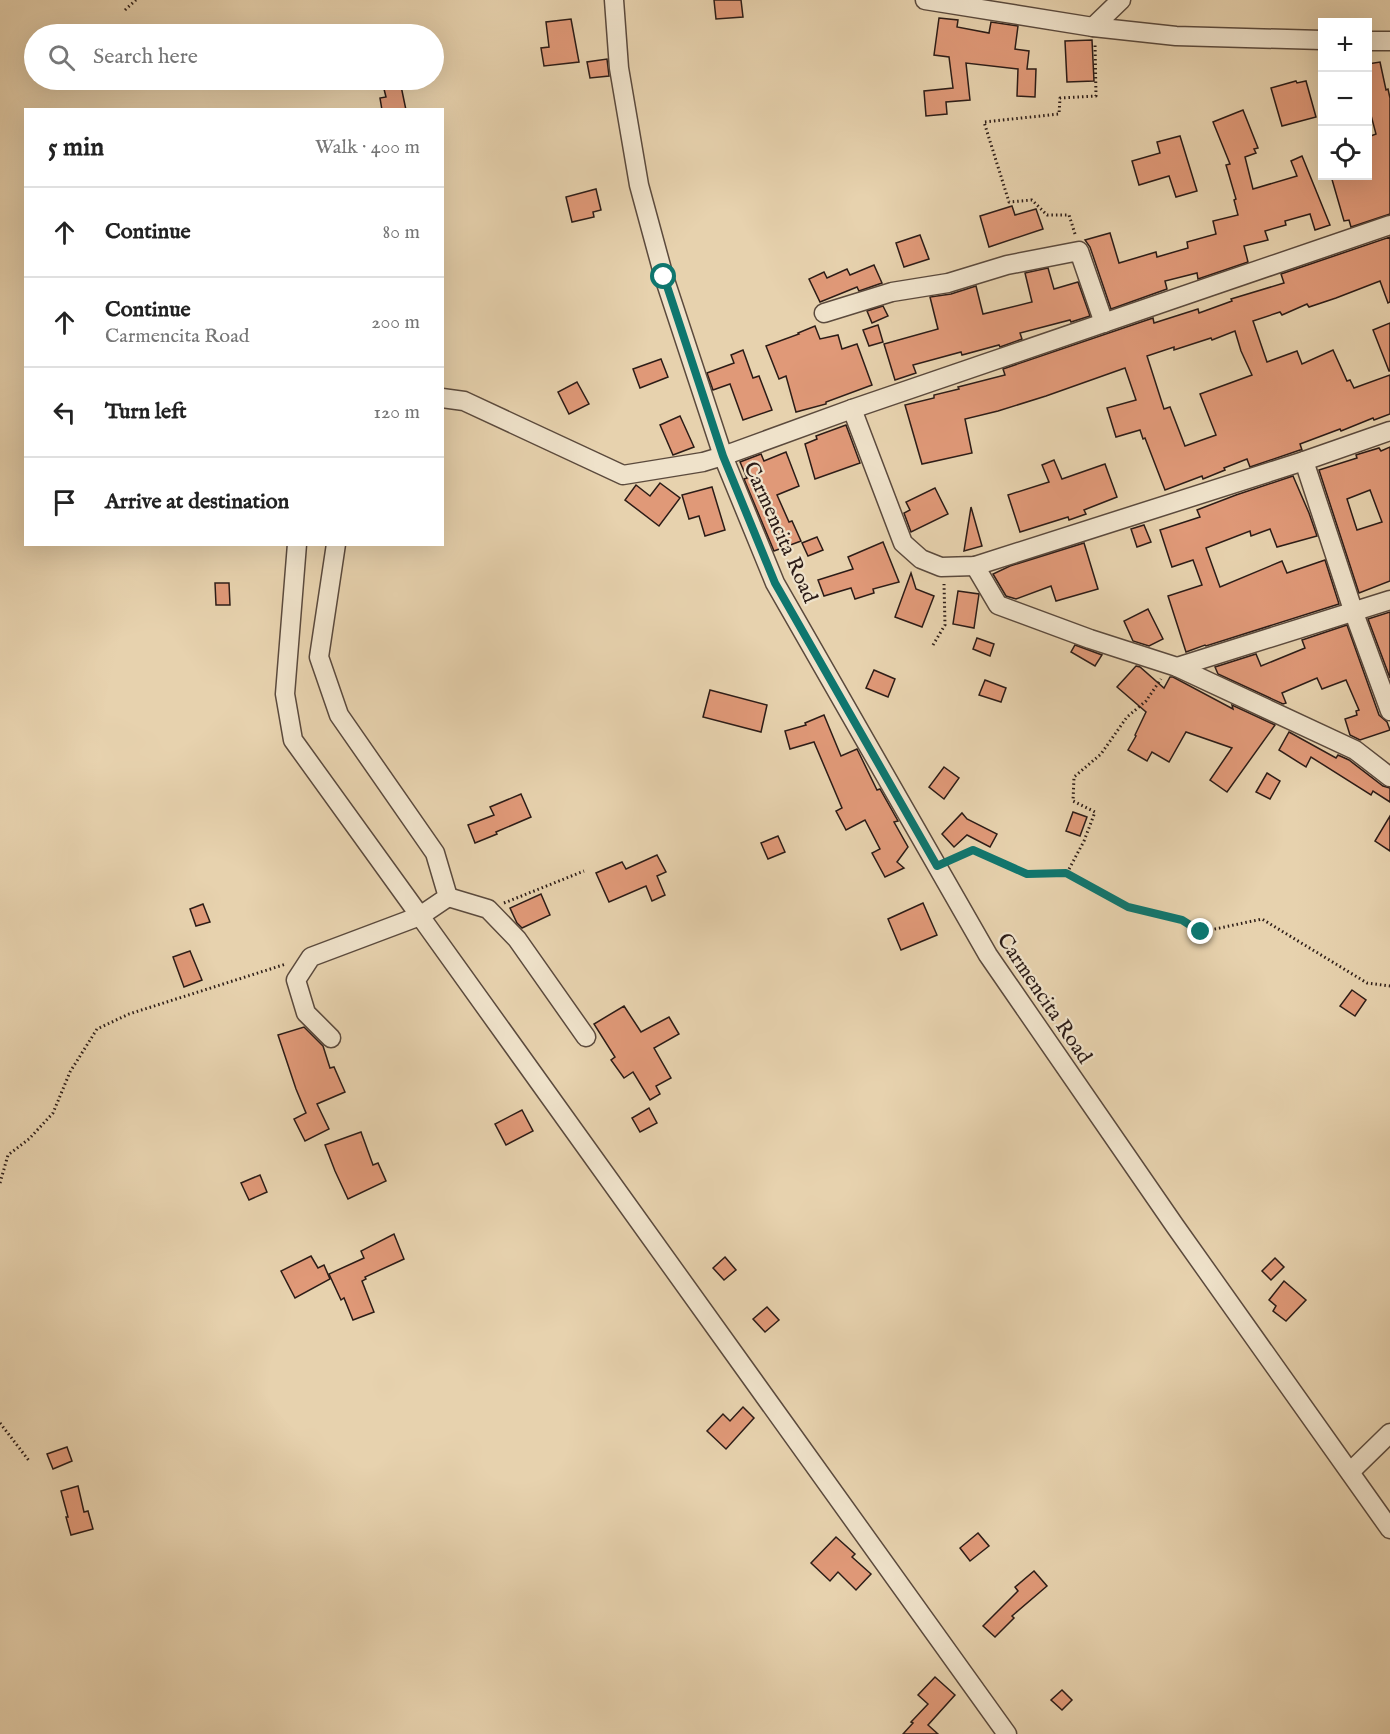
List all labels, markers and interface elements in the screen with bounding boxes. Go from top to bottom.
map controls [1318,18,1372,180]
button: + [1318,18,1372,72]
search box [24,24,444,90]
icon: search [45,41,78,74]
text: Search here [93,43,198,71]
button: − [1318,72,1372,126]
button: locate [1318,126,1372,180]
text: 5 min [48,131,104,164]
text: Walk · 400 m [315,135,420,160]
icon: ahead [48,216,81,249]
text: Continue [105,218,191,246]
text: 80 m [383,220,420,245]
route start [650,263,676,289]
text: Continue [105,296,191,324]
icon: ahead [48,306,81,339]
text: 200 m [371,310,420,335]
text: Carmencita Road [105,324,249,349]
icon: left [48,396,81,429]
text: Turn left [105,398,187,426]
text: 120 m [374,400,420,425]
street label: Carmencita Road [736,458,823,608]
icon: arrive [48,486,81,519]
text: Arrive at destination [105,488,289,516]
route end [1187,918,1213,944]
street label: Carmencita Road [990,928,1098,1070]

